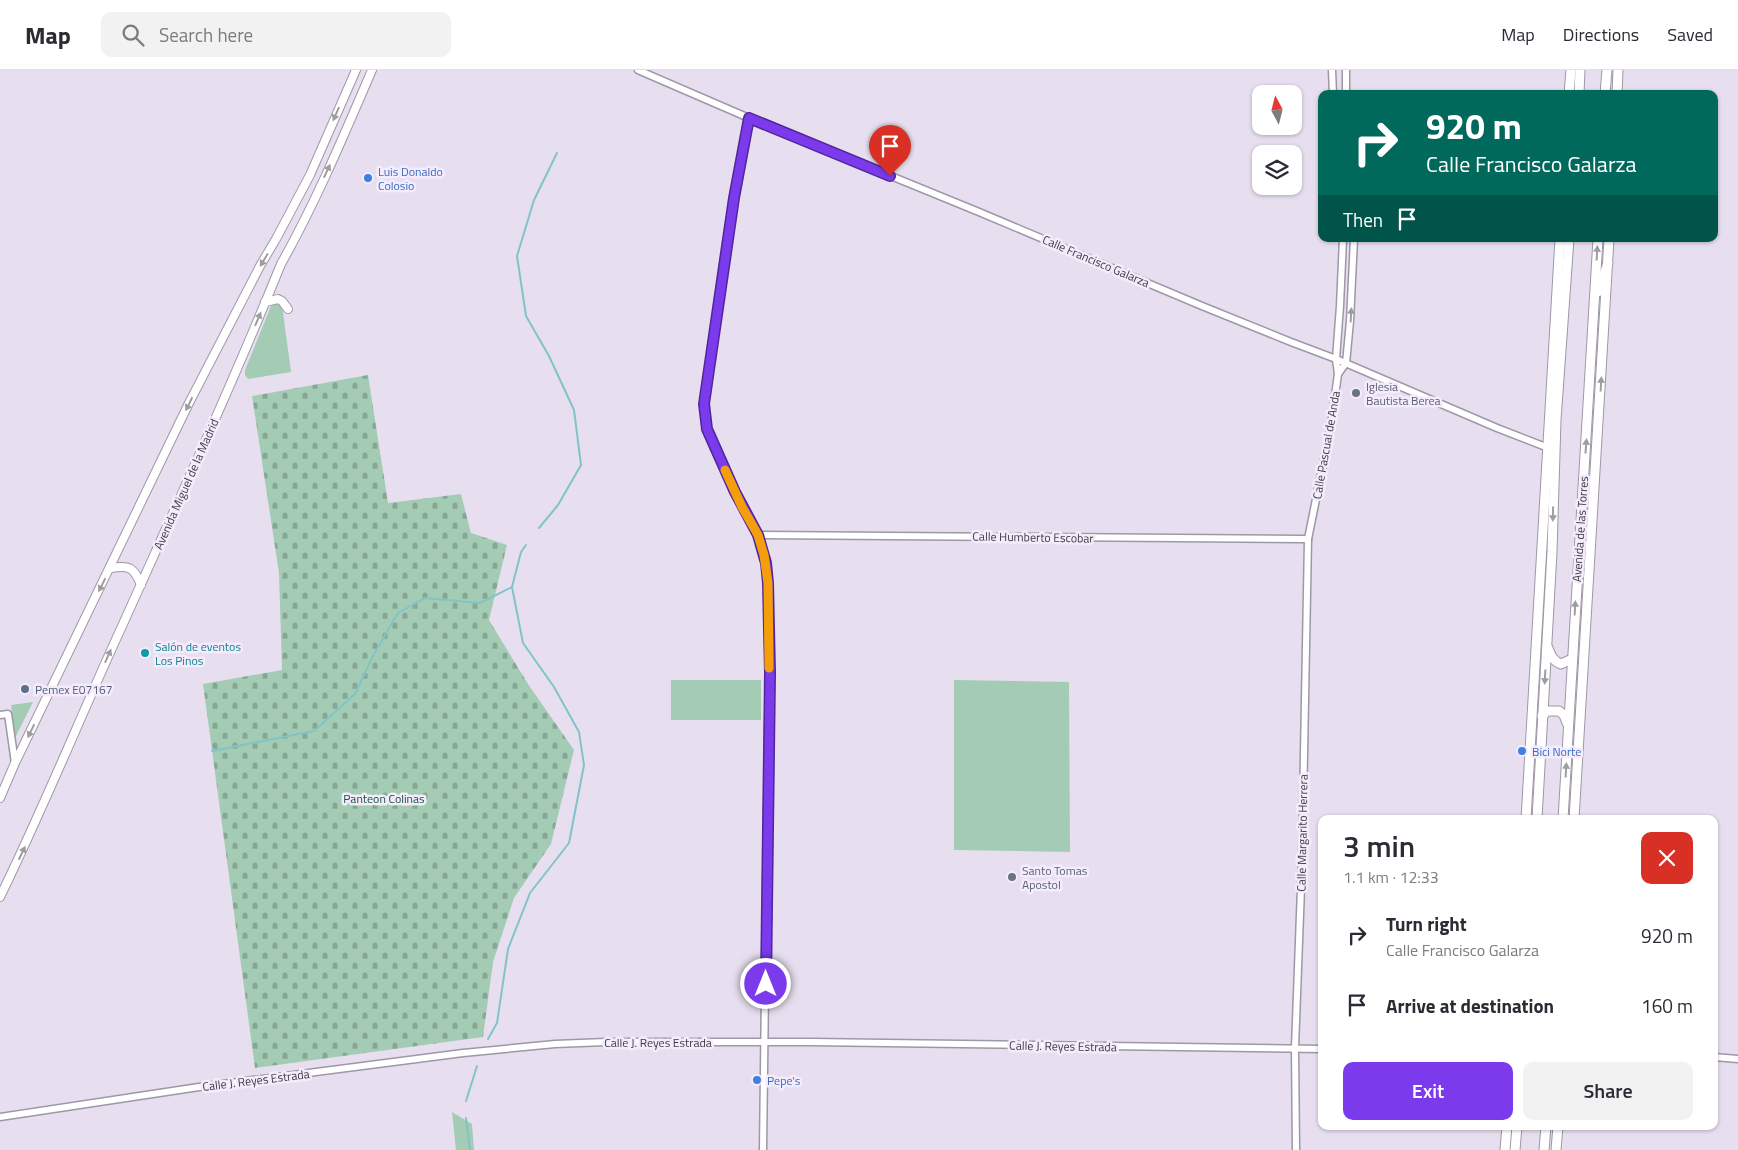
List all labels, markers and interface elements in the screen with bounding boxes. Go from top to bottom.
search box [101,12,451,57]
text: Map [25,17,71,53]
text: Search here [159,20,253,49]
icon: search [119,21,147,49]
text: Map [1501,21,1535,48]
text: Directions [1563,21,1639,48]
text: Saved [1667,21,1713,48]
north arrow [1252,85,1302,135]
map controls [1252,85,1302,195]
text: 920 m [1426,99,1522,153]
one-way arrow [331,107,340,122]
icon: right [1343,110,1408,175]
pin [869,125,911,176]
icon: arrive [876,132,904,160]
button: layers [1252,145,1302,195]
text: Calle Francisco Galarza [1426,147,1637,181]
place label: Luis Donaldo Colosio [378,162,443,195]
one-way arrow [323,164,331,178]
marker: Luis Donaldo Colosio [362,172,374,184]
text: Then [1343,205,1383,234]
icon: arrive [1393,205,1421,233]
street label: Calle Francisco Galarza [1039,230,1153,292]
one-way arrow [1593,245,1601,261]
one-way arrow [259,253,268,266]
one-way arrow [1347,307,1355,323]
one-way arrow [255,311,263,326]
one-way arrow [1597,376,1605,392]
place label: Iglesia Bautista Berea [1366,377,1441,410]
marker: Iglesia Bautista Berea [1350,387,1362,399]
street label: Calle Pascual de Anda [1307,389,1345,501]
one-way arrow [185,397,193,411]
street label: Avenida Miguel de la Madrid [149,416,223,552]
one-way arrow [1582,437,1590,453]
street label: Avenida de las Torres [1567,475,1593,583]
one-way arrow [1549,507,1557,523]
street label: Calle Humberto Escobar [972,526,1094,548]
one-way arrow [98,578,106,592]
one-way arrow [1572,600,1580,616]
place label: Salón de eventos Los Pinos [155,637,241,670]
marker: Salón de eventos Los Pinos [139,647,151,659]
one-way arrow [105,649,113,663]
one-way arrow [1540,669,1548,685]
place label: Pemex E07167 [35,680,112,699]
marker: Pemex E07167 [19,683,31,695]
one-way arrow [26,724,34,738]
place label: Bici Norte [1532,742,1581,761]
marker: Bici Norte [1516,745,1528,757]
one-way arrow [1563,762,1571,778]
street label: Calle Margarito Herrera [1291,774,1313,892]
park label: Panteon Colinas [343,789,425,808]
text: 3 min [1343,823,1415,869]
button: close [1641,832,1693,884]
one-way arrow [18,846,26,860]
place label: Santo Tomas Apostol [1022,861,1088,894]
text: 1.1 km · 12:33 [1343,865,1439,889]
marker: Santo Tomas Apostol [1006,871,1018,883]
text: Turn right [1386,909,1467,938]
icon: right [1343,921,1371,949]
text: 920 m [1641,921,1693,950]
text: Calle Francisco Galarza [1386,938,1539,962]
position arrow [739,957,791,1009]
icon: arrive [1343,991,1371,1019]
text: Arrive at destination [1386,991,1554,1020]
text: 160 m [1641,991,1693,1020]
street label: Calle J. Reyes Estrada [604,1033,712,1052]
street label: Calle J. Reyes Estrada [1009,1036,1117,1056]
button: Exit [1343,1062,1513,1120]
button: Share [1523,1062,1693,1120]
street label: Calle J. Reyes Estrada [201,1064,311,1096]
place label: Pepe's [767,1071,801,1090]
marker: Pepe's [751,1074,763,1086]

